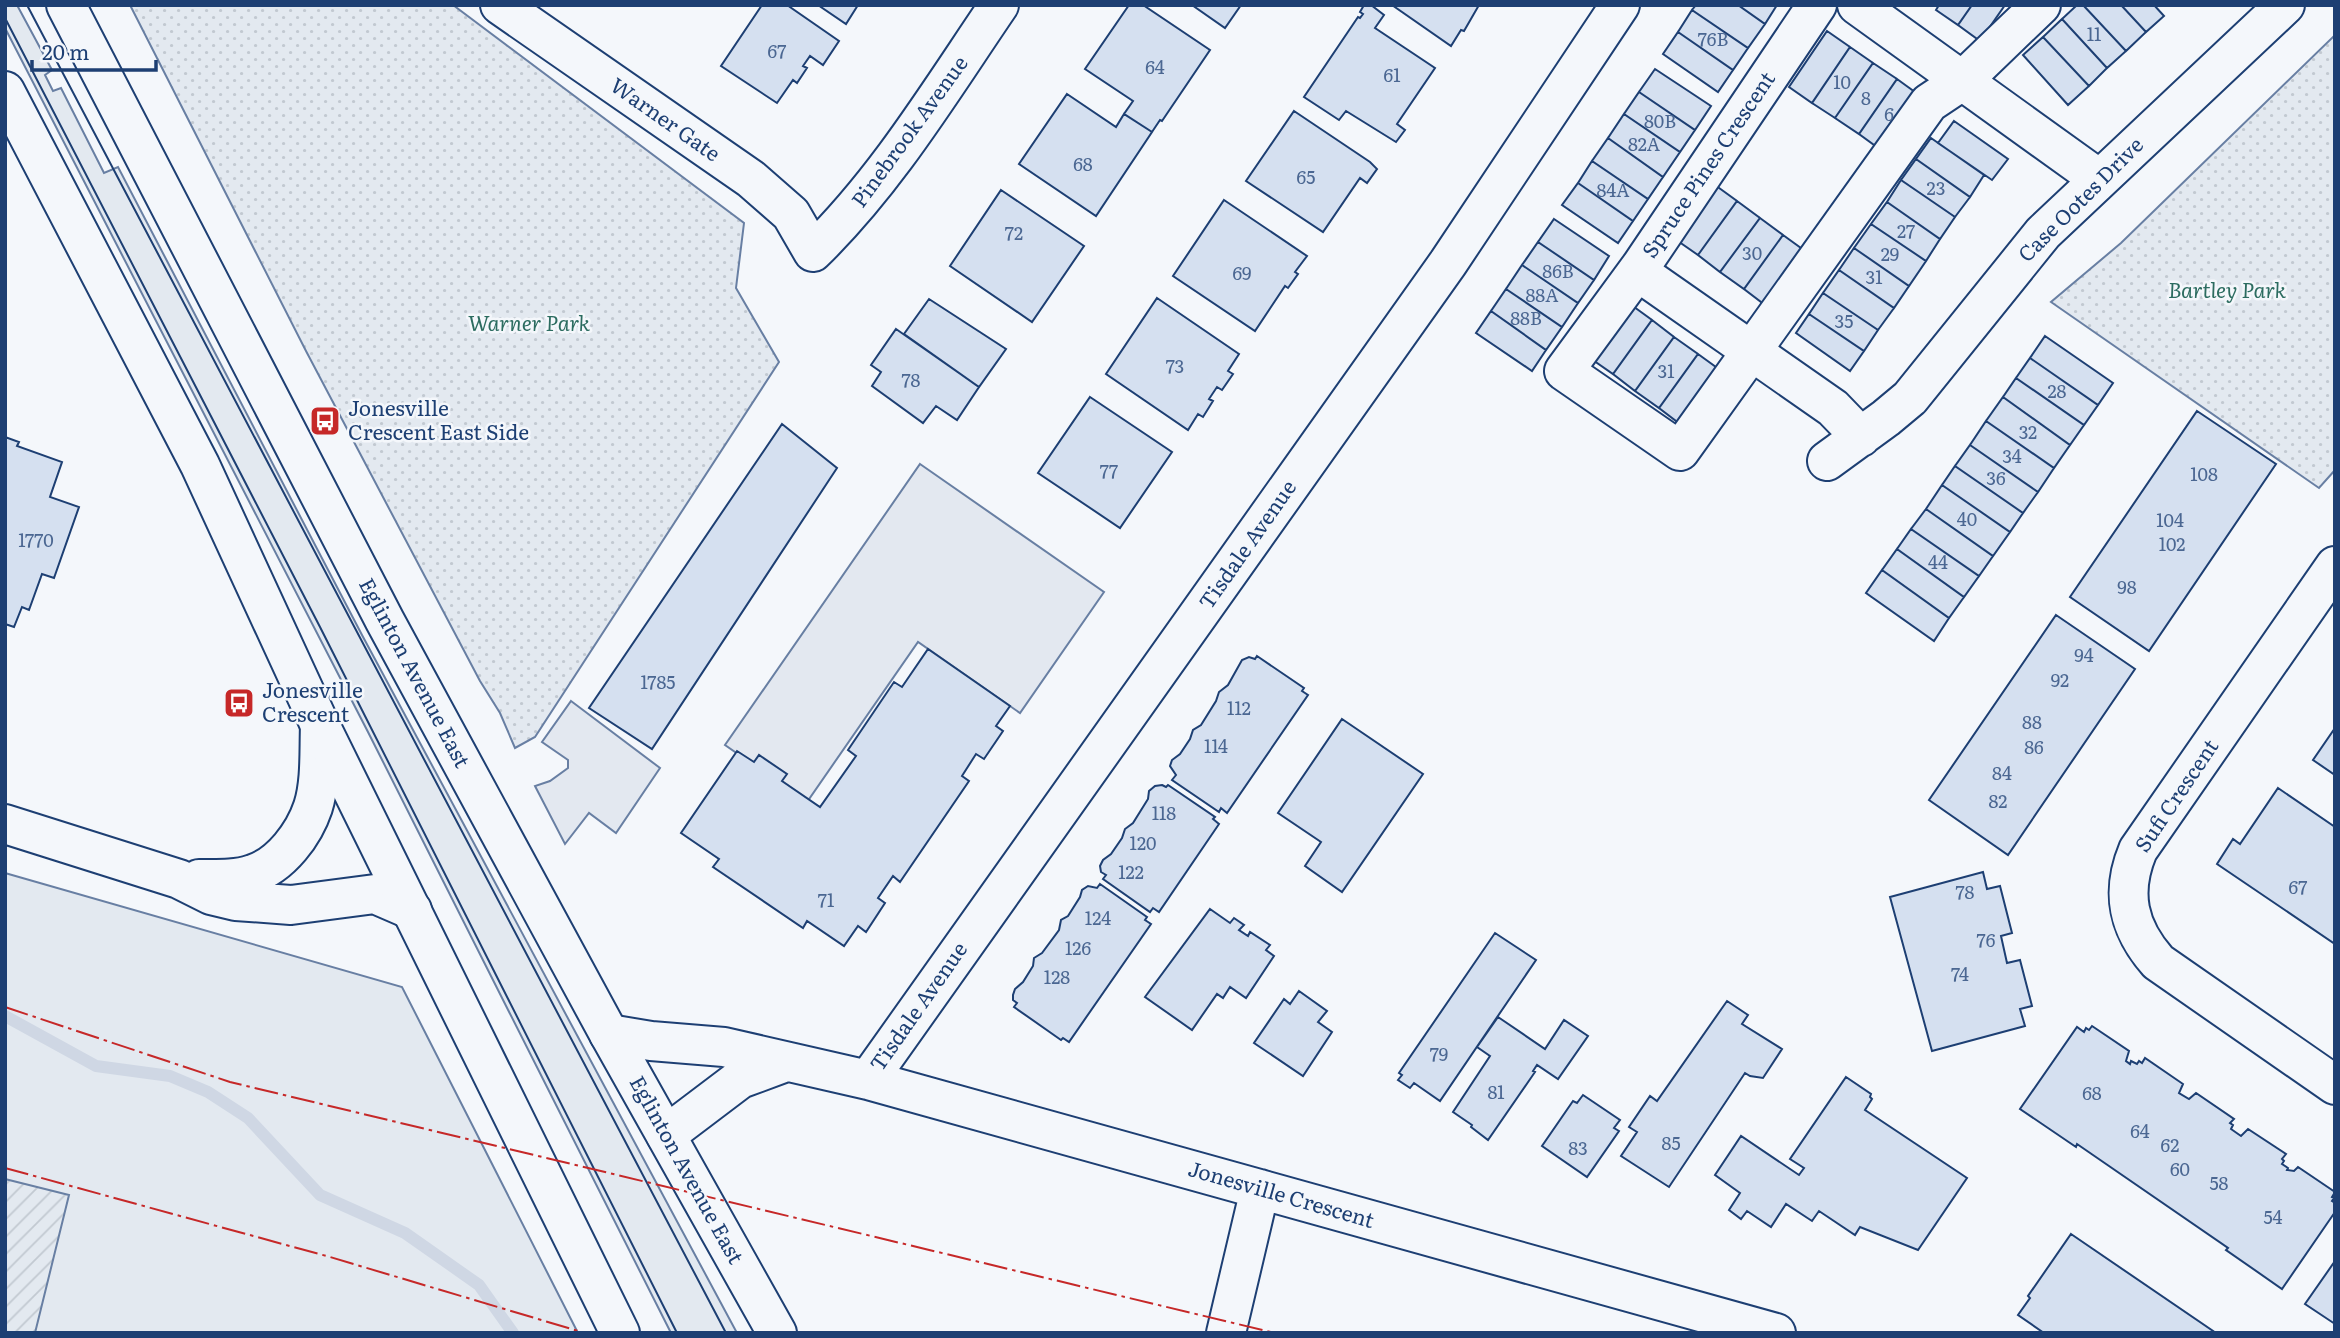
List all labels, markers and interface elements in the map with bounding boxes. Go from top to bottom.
house number: 11 [2087,20,2101,47]
house number: 76B [1698,25,1728,52]
scale bar [32,28,156,72]
text: 20 m [42,35,89,66]
house number: 67 [768,37,786,64]
street label: Pinebrook Avenue [842,48,974,213]
house number: 64 [1145,53,1165,80]
house number: 61 [1384,61,1401,88]
street label: Spruce Pines Crescent [1633,64,1781,263]
house number: 10 [1833,68,1851,95]
street label: Warner Gate [605,69,728,167]
house number: 8 [1861,84,1871,111]
house number: 6 [1884,100,1894,127]
house number: 80B [1644,107,1676,134]
street label: Case Ootes Drive [2010,129,2149,268]
house number: 82A [1628,130,1660,157]
house number: 68 [1073,150,1093,177]
house number: 65 [1297,163,1315,190]
house number: 23 [1927,174,1945,201]
house number: 84A [1596,176,1630,203]
house number: 27 [1897,217,1915,244]
house number: 72 [1005,219,1023,246]
house number: 30 [1742,239,1762,266]
house number: 29 [1881,240,1899,267]
house number: 86B [1542,257,1574,284]
house number: 69 [1232,259,1252,286]
house number: 31 [1865,263,1883,290]
park label: Bartley Park [2168,273,2286,304]
house number: 88A [1525,281,1559,308]
house number: 88B [1510,304,1542,331]
park label: Warner Park [468,306,591,337]
house number: 35 [1835,307,1853,334]
house number: 73 [1166,352,1184,379]
house number: 31 [1657,357,1675,384]
house number: 78 [901,366,921,393]
house number: 28 [2047,377,2067,404]
place label: Jonesville Crescent East Side [348,391,529,446]
bus stop icon: Jonesville Crescent East Side [308,404,342,438]
house number: 32 [2019,418,2037,445]
house number: 34 [2002,442,2022,469]
house number: 77 [1100,457,1118,484]
house number: 108 [2190,460,2218,487]
house number: 36 [1986,464,2006,491]
street label: Tisdale Avenue [1190,473,1302,615]
house number: 40 [1957,505,1977,532]
house number: 104 [2156,506,2184,533]
house number: 1770 [18,526,54,553]
house number: 102 [2159,530,2185,557]
house number: 44 [1928,548,1948,575]
street label: Eglinton Avenue East [353,571,480,773]
house number: 98 [2117,573,2137,600]
house number: 94 [2074,641,2094,668]
house number: 92 [2051,666,2069,693]
house number: 1785 [641,668,675,695]
place label: Jonesville Crescent [262,673,363,728]
bus stop icon: Jonesville Crescent [222,686,256,720]
house number: 112 [1227,694,1251,721]
house number: 88 [2022,708,2042,735]
street label: Sufi Crescent [2126,731,2225,857]
house number: 114 [1204,732,1228,759]
house number: 86 [2024,733,2044,760]
house number: 84 [1992,759,2012,786]
house number: 82 [1989,787,2007,814]
house number: 118 [1152,799,1176,826]
house number: 120 [1130,829,1156,856]
house number: 122 [1118,858,1144,885]
house number: 67 [2289,873,2307,900]
house number: 78 [1955,878,1975,905]
house number: 71 [818,886,834,913]
house number: 124 [1085,904,1111,931]
house number: 76 [1977,926,1996,953]
house number: 126 [1065,934,1091,961]
street label: Tisdale Avenue [861,935,973,1077]
house number: 74 [1951,960,1969,987]
house number: 128 [1044,963,1070,990]
house number: 79 [1430,1040,1448,1067]
street label: Eglinton Avenue East [623,1069,753,1269]
house number: 81 [1487,1078,1505,1105]
house number: 68 [2082,1079,2102,1106]
house number: 64 [2130,1117,2150,1144]
house number: 85 [1661,1129,1681,1156]
house number: 62 [2161,1131,2179,1158]
house number: 83 [1568,1134,1588,1161]
street label: Jonesville Crescent [1185,1151,1379,1234]
house number: 60 [2170,1155,2190,1182]
house number: 58 [2209,1169,2229,1196]
house number: 54 [2263,1203,2283,1230]

